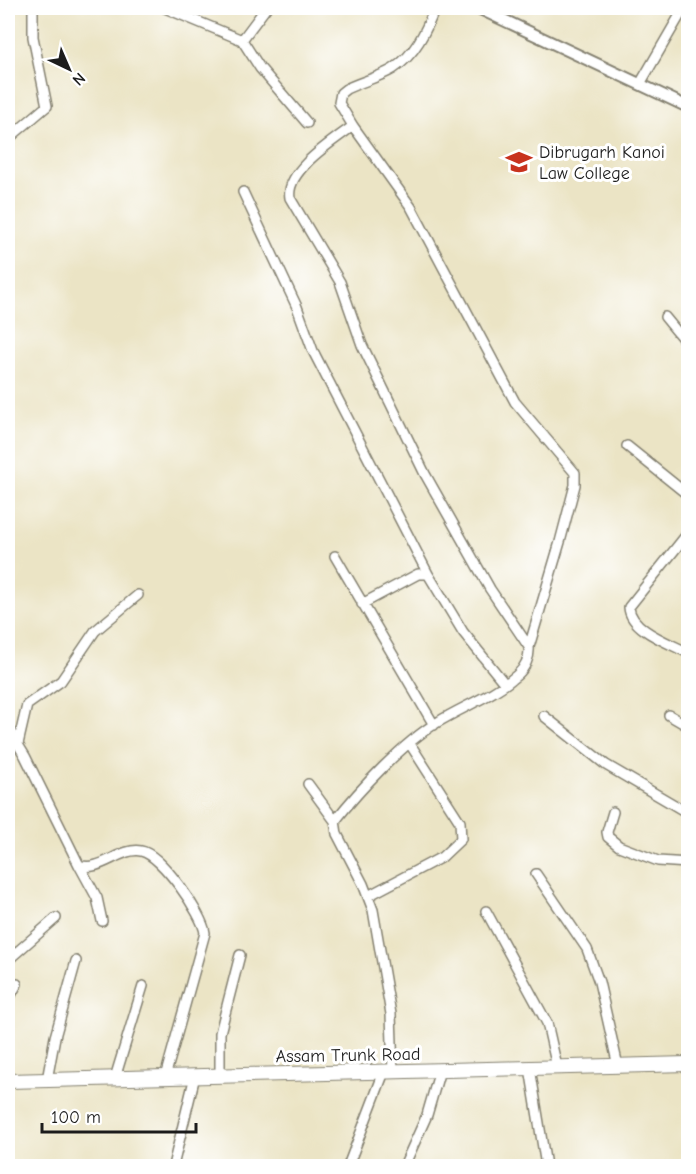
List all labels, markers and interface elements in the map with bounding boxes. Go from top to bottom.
north arrow [39,39,99,99]
text: N [69,69,89,89]
place label: Dibrugarh Kanoi Law College [539,142,665,184]
school or university icon: Dibrugarh Kanoi Law College [504,147,534,177]
street label: Assam Trunk Road [275,1044,421,1067]
scale bar [42,1096,196,1134]
text: 100 m [51,1107,101,1128]

